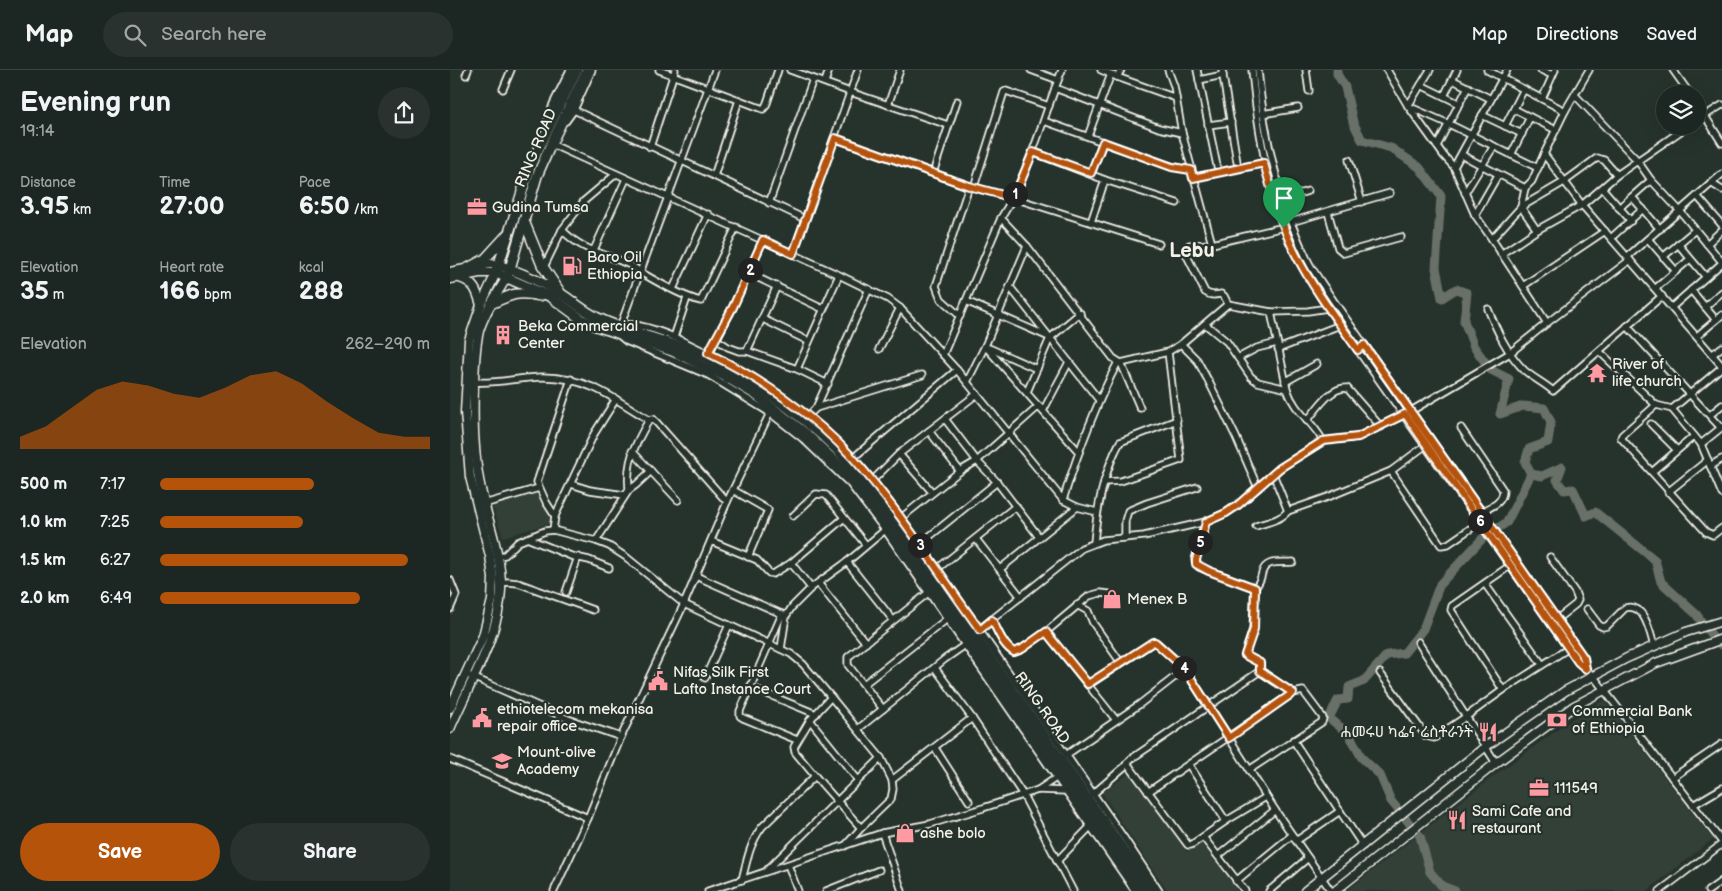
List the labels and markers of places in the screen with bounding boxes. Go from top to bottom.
pin [1263,177,1305,228]
pin: 1 [1002,182,1028,206]
office icon: Gudina Tumsa [466,196,488,218]
place label: Gudina Tumsa [492,198,589,217]
place label: Baro Oil Ethiopia [587,248,643,284]
fuel station icon: Baro Oil Ethiopia [561,255,583,277]
pin: 2 [738,258,762,282]
place label: Beka Commercial Center [518,317,638,353]
building icon: Beka Commercial Center [492,324,514,346]
place label: River of life church [1612,355,1682,391]
temple icon: River of life church [1586,362,1608,384]
pin: 6 [1468,508,1492,534]
pin: 5 [1188,530,1212,554]
pin: 3 [908,532,932,558]
shop icon: Menex B [1101,588,1123,610]
place label: Menex B [1127,590,1187,609]
pin: 4 [1172,656,1196,680]
place label: Nifas Silk First Lafto Instance Court [673,663,812,699]
public building icon: Nifas Silk First Lafto Instance Court [647,670,669,692]
place label: ethiotelecom mekanisa repair office [497,700,654,736]
place label: Commercial Bank of Ethiopia [1572,702,1693,738]
public building icon: ethiotelecom mekanisa repair office [471,707,493,729]
bank icon: Commercial Bank of Ethiopia [1546,709,1568,731]
restaurant icon: ሐመሩሀ ካፌና ሬስቶራንት [1477,721,1499,743]
place label: ሐመሩሀ ካፌና ሬስቶራንት [1340,723,1473,742]
place label: Mount-olive Academy [517,743,596,779]
school or university icon: Mount-olive Academy [491,750,513,772]
office icon: 111549 [1528,777,1550,799]
place label: 111549 [1554,779,1598,798]
place label: Sami Cafe and restaurant [1472,802,1571,838]
restaurant icon: Sami Cafe and restaurant [1446,809,1468,831]
shop icon: ashe bolo [894,822,916,844]
place label: ashe bolo [920,824,986,843]

